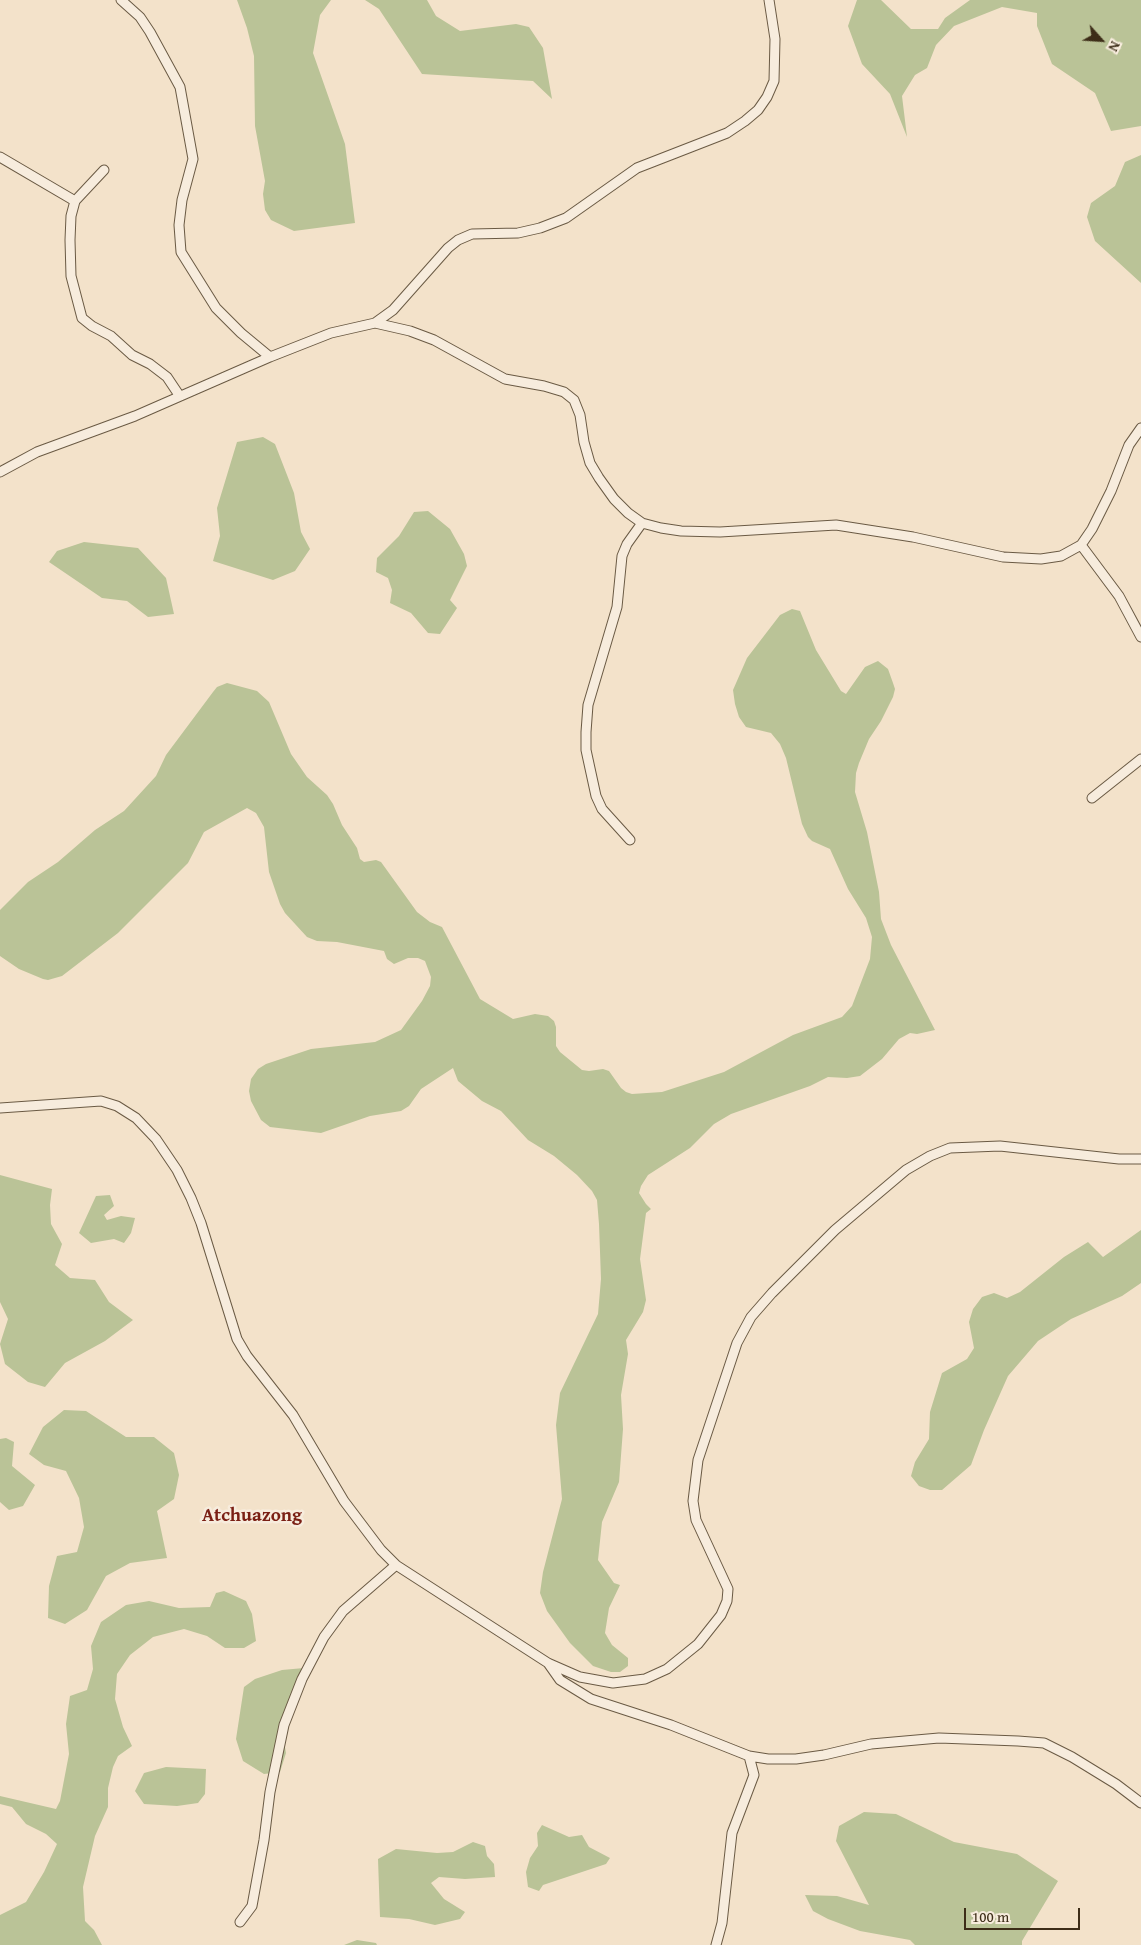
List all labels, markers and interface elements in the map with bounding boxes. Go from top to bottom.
north arrow [1076,15,1126,65]
text: N [1103,38,1126,55]
district label: Atchuazong [202,1505,302,1527]
scale bar [966,1898,1082,1930]
text: 100 m [972,1906,1009,1927]

